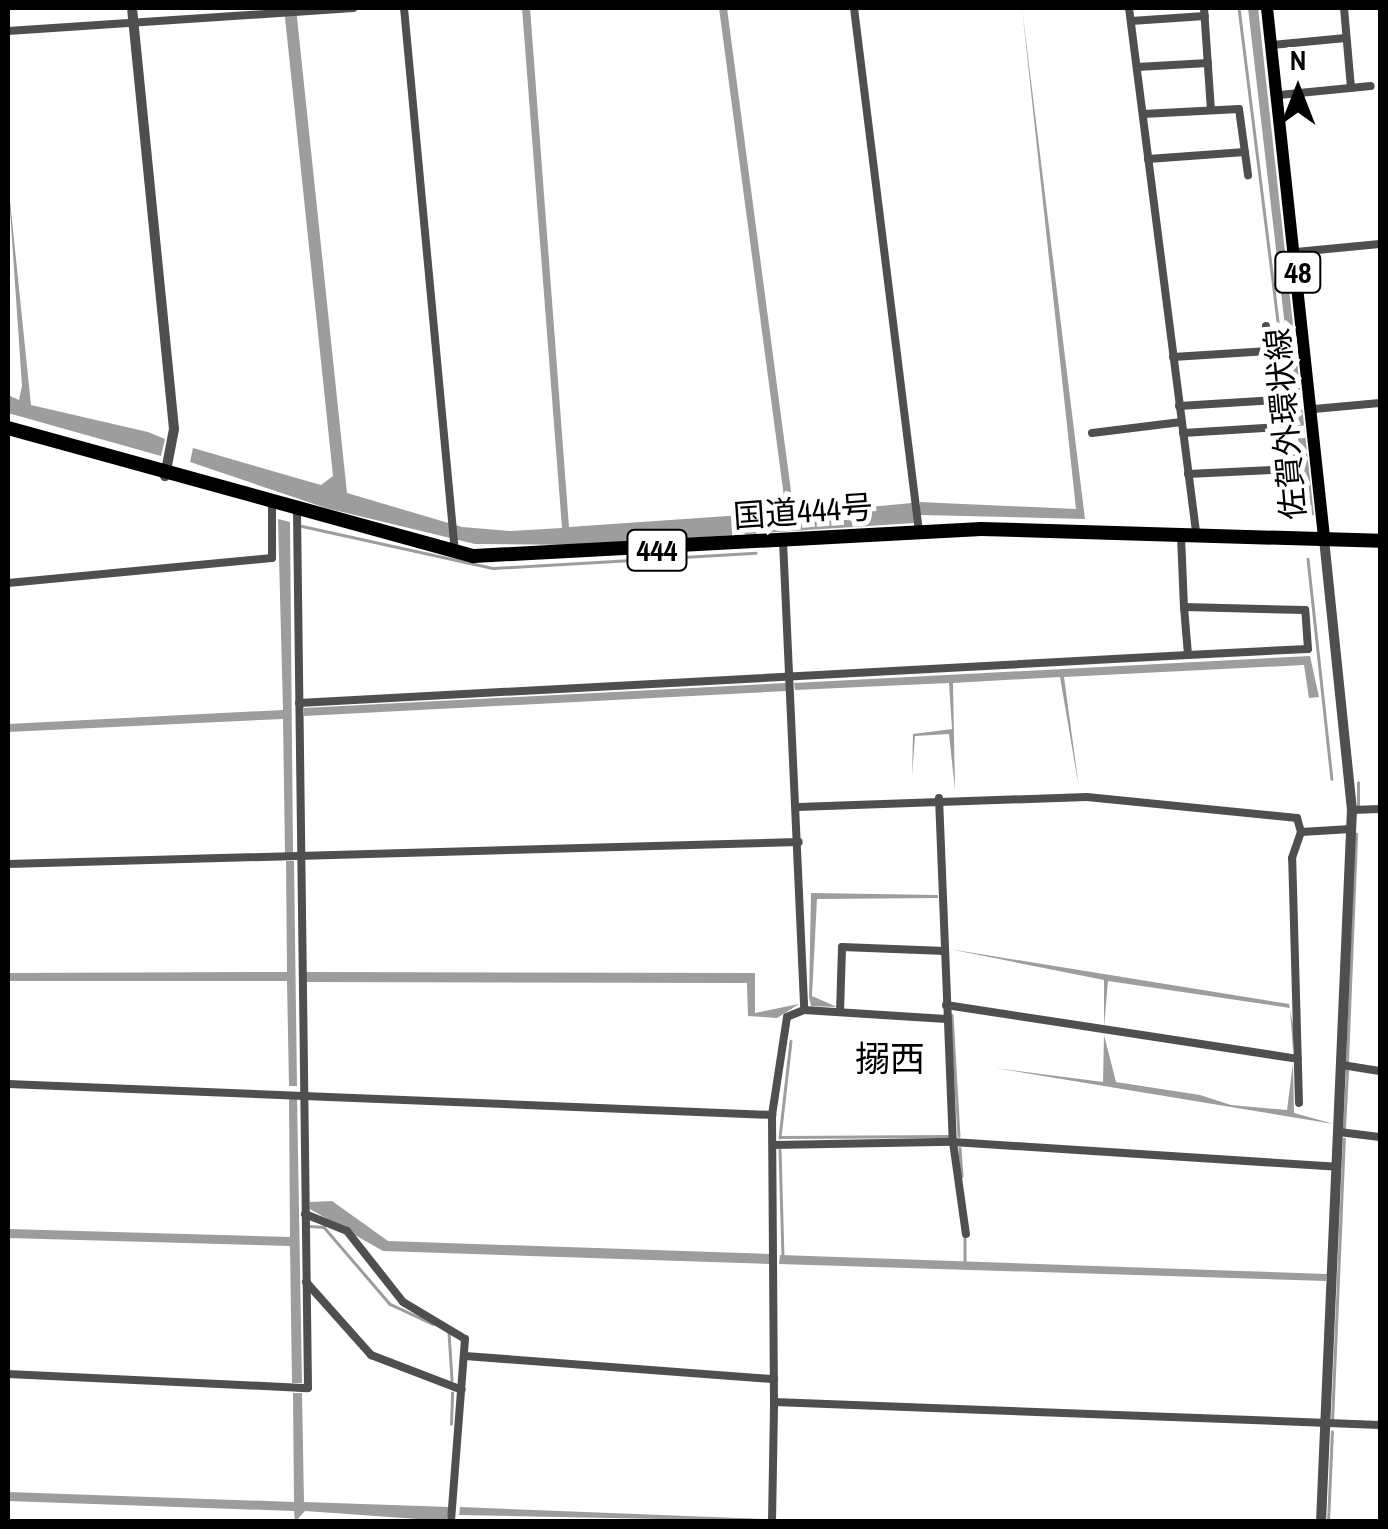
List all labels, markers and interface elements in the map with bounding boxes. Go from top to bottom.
north arrow [1248,40,1348,140]
text: N [1290,41,1306,79]
road number: 48 [1273,247,1323,297]
street label: 佐賀外環状線 [1259,327,1313,521]
street label: 国道444号 [732,488,874,536]
road number: 444 [624,525,690,575]
district label: 搦西 [855,1038,925,1080]

